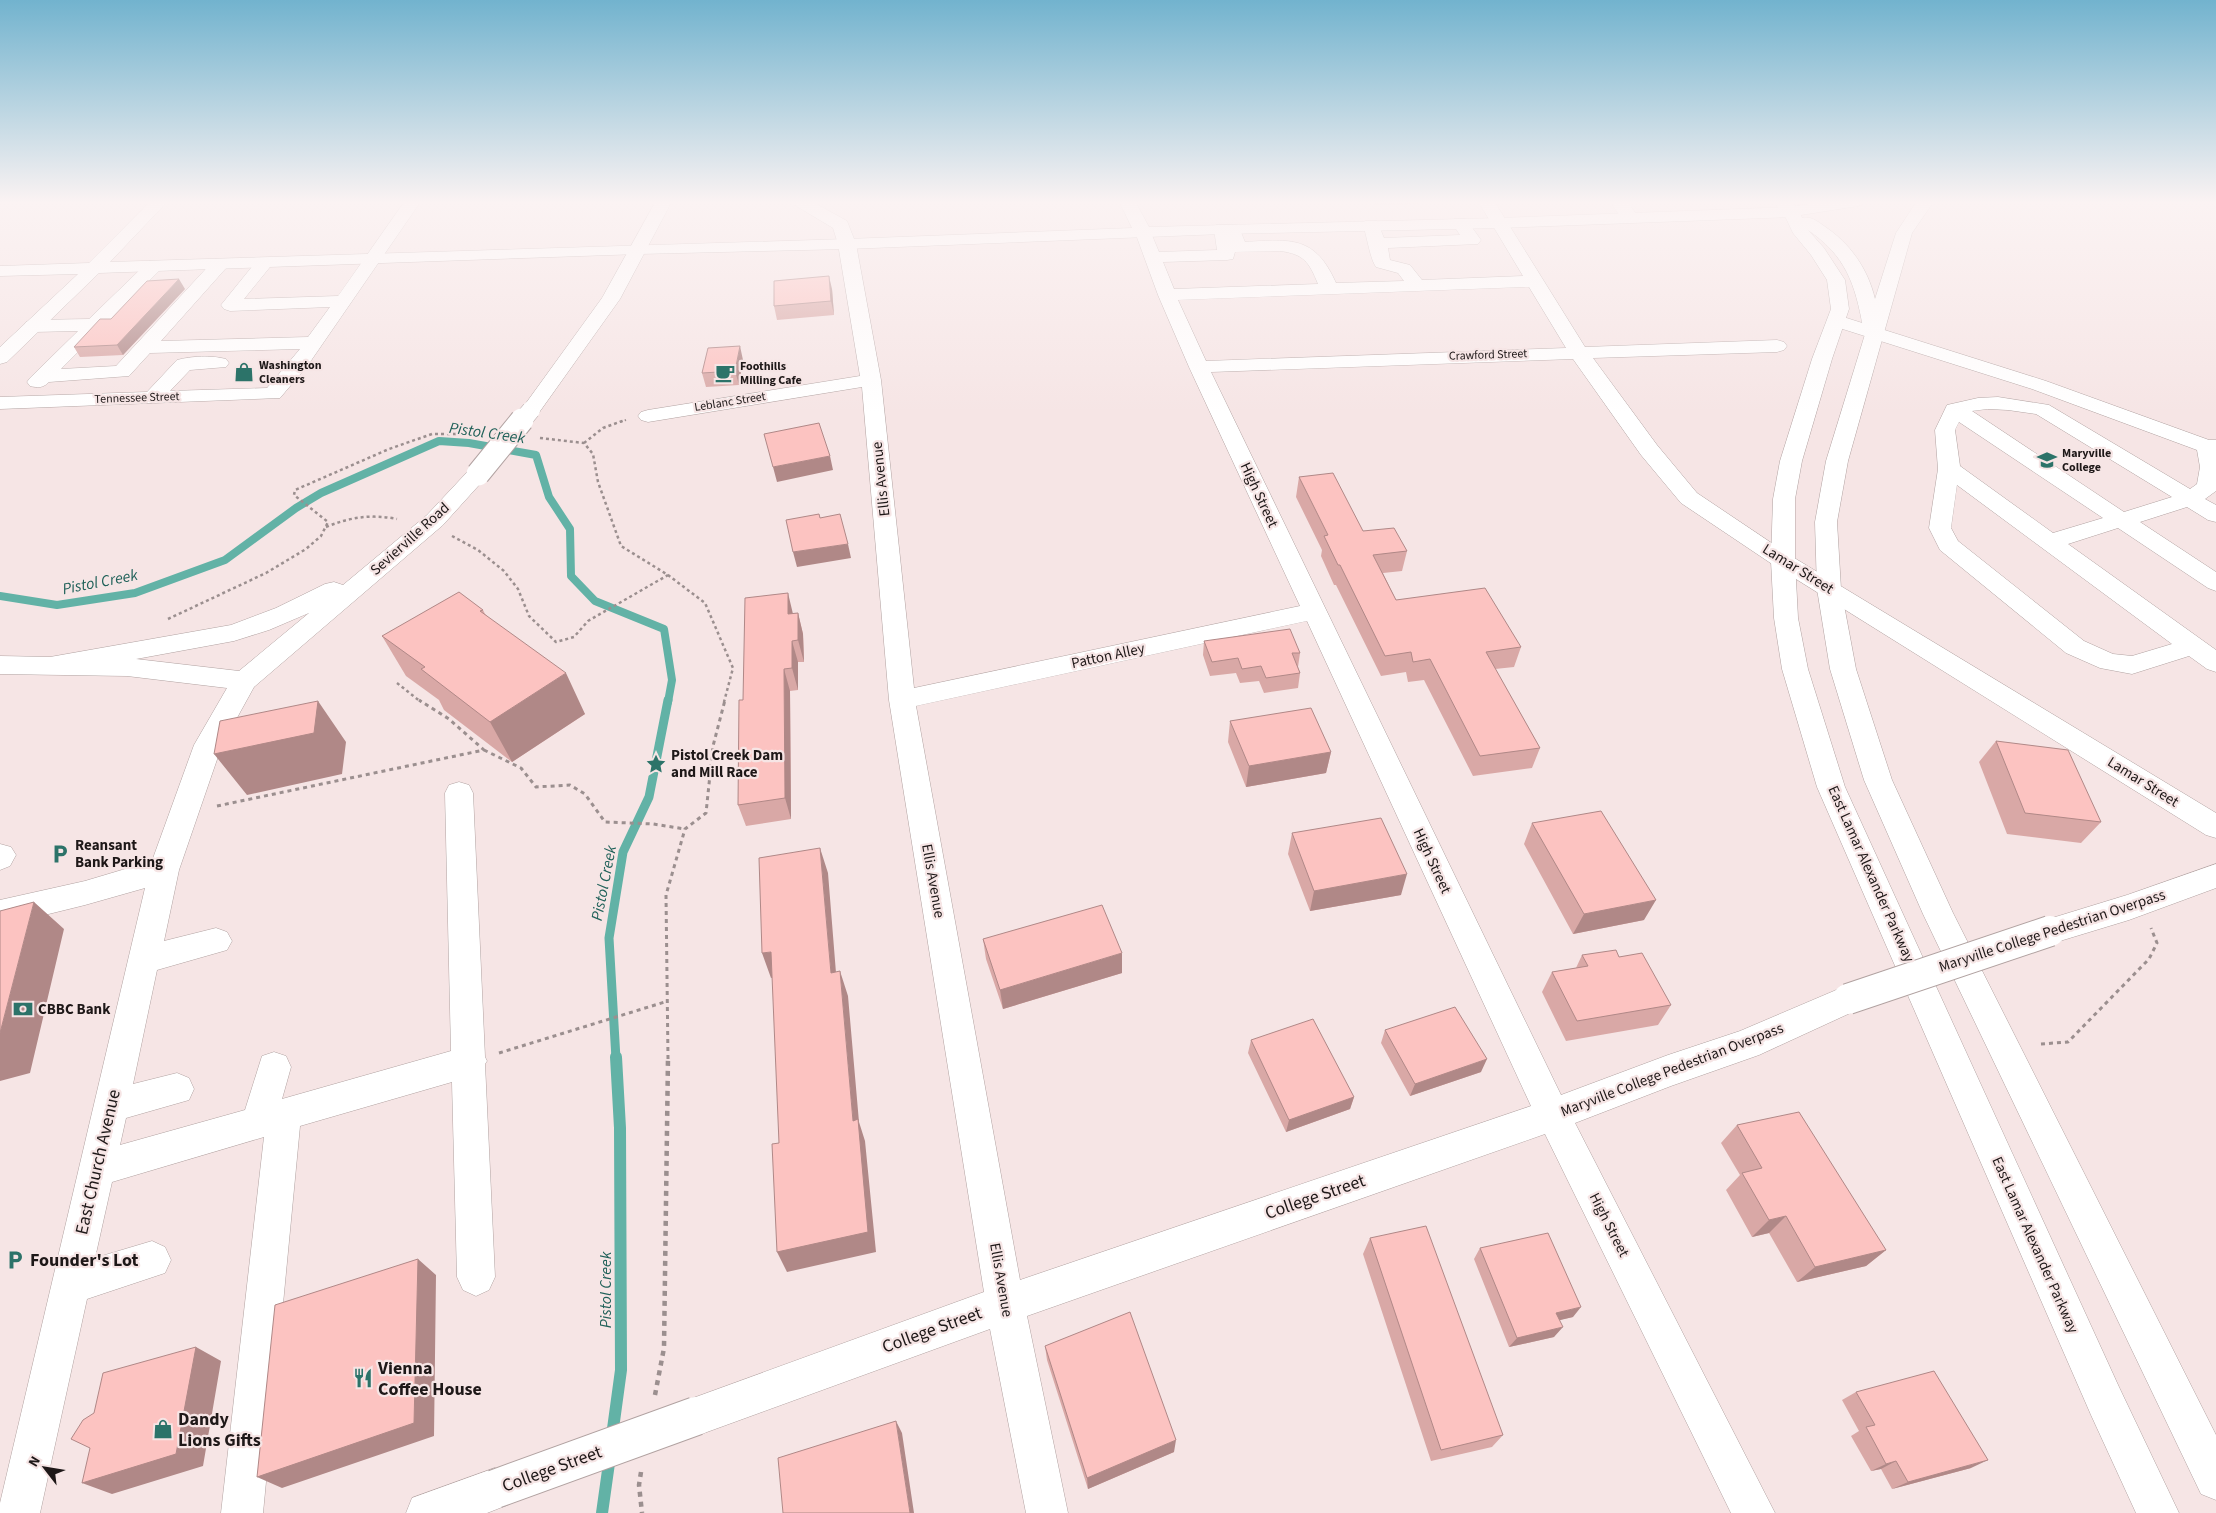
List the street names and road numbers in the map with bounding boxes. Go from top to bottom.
street label: Crawford Street [1448,345,1528,365]
street label: Tennessee Street [94,388,180,408]
street label: Leblanc Street [693,388,767,416]
street label: Ellis Avenue [867,441,895,517]
street label: High Street [1235,459,1283,531]
street label: Sevierville Road [366,498,454,580]
street label: Lamar Street [1758,539,1838,599]
street label: Patton Alley [1069,638,1147,674]
street label: Lamar Street [2103,752,2183,812]
street label: East Lamar Alexander Parkway [1822,782,1920,966]
street label: High Street [1408,825,1456,897]
street label: Ellis Avenue [916,842,950,920]
street label: Maryville College Pedestrian Overpass [1936,884,2168,978]
street label: Maryville College Pedestrian Overpass [1558,1018,1786,1122]
street label: East Church Avenue [69,1087,127,1237]
street label: East Lamar Alexander Parkway [1986,1153,2084,1337]
street label: College Street [1262,1168,1368,1226]
street label: High Street [1584,1189,1634,1261]
street label: Ellis Avenue [984,1241,1018,1319]
street label: College Street [879,1300,985,1360]
street label: College Street [499,1439,605,1499]

